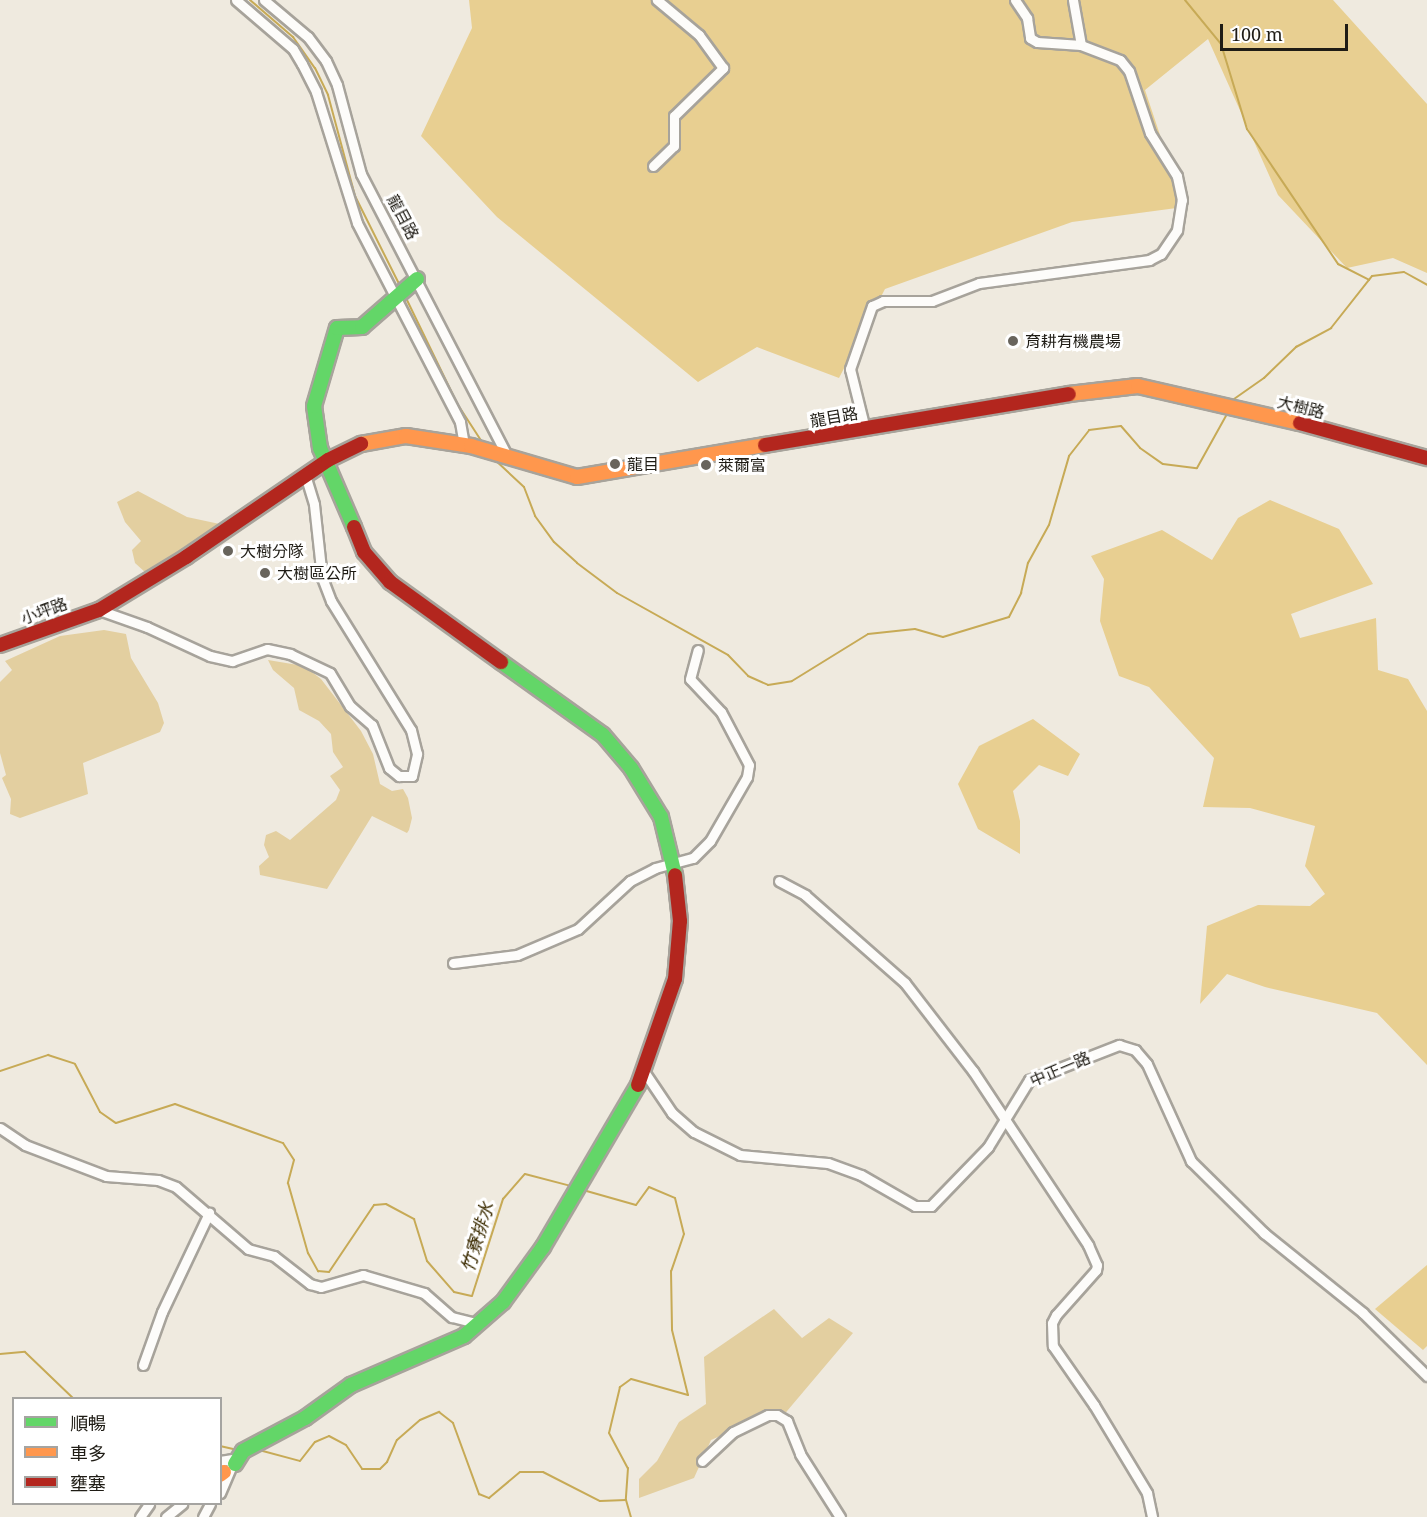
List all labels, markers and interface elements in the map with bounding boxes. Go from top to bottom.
scale bar [1223,12,1350,50]
text: 100 m [1231,22,1283,46]
street label: 龍目路 [383,191,423,243]
place label: 育耕有機農場 [1025,331,1121,351]
marker: 育耕有機農場 [1006,334,1020,348]
street label: 大樹路 [1275,392,1327,422]
street label: 龍目路 [809,403,859,431]
place label: 龍目 [627,454,659,474]
place label: 萊爾富 [718,455,766,475]
marker: 龍目 [608,457,622,471]
marker: 萊爾富 [699,458,713,472]
place label: 大樹分隊 [240,541,304,561]
marker: 大樹分隊 [221,544,235,558]
place label: 大樹區公所 [277,563,357,583]
marker: 大樹區公所 [258,566,272,580]
street label: 小坪路 [18,594,70,628]
street label: 中正一路 [1027,1048,1093,1090]
water label: 竹寮排水 [456,1199,498,1275]
legend [12,1397,222,1505]
text: 順暢 [70,1411,106,1435]
text: 車多 [70,1441,106,1465]
text: 壅塞 [70,1471,106,1495]

